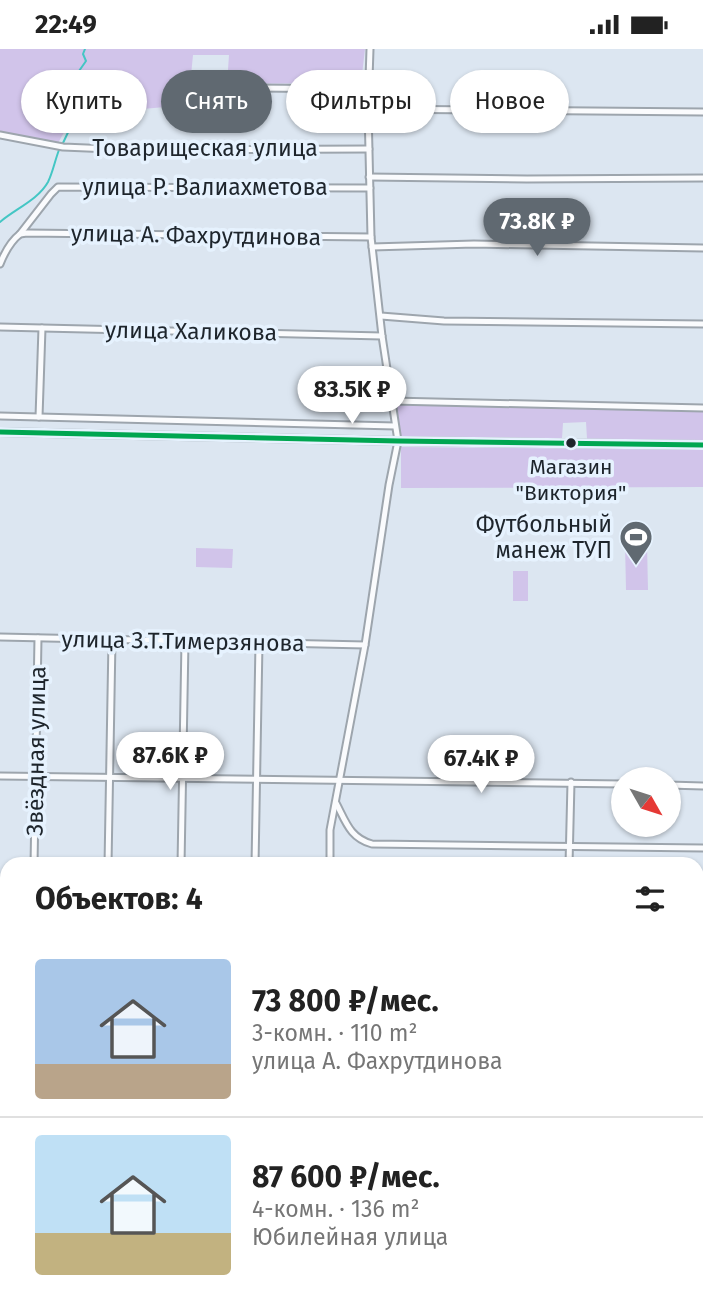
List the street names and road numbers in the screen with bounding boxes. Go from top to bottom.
street label: Товарищеская улица [92,134,318,162]
street label: улица Р. Валиахметова [82,173,328,201]
street label: улица А. Фахрутдинова [71,219,321,251]
street label: улица Халикова [105,315,277,347]
street label: улица З.Т.Тимерзянова [61,625,305,657]
street label: Звёздная улица [21,666,51,836]

